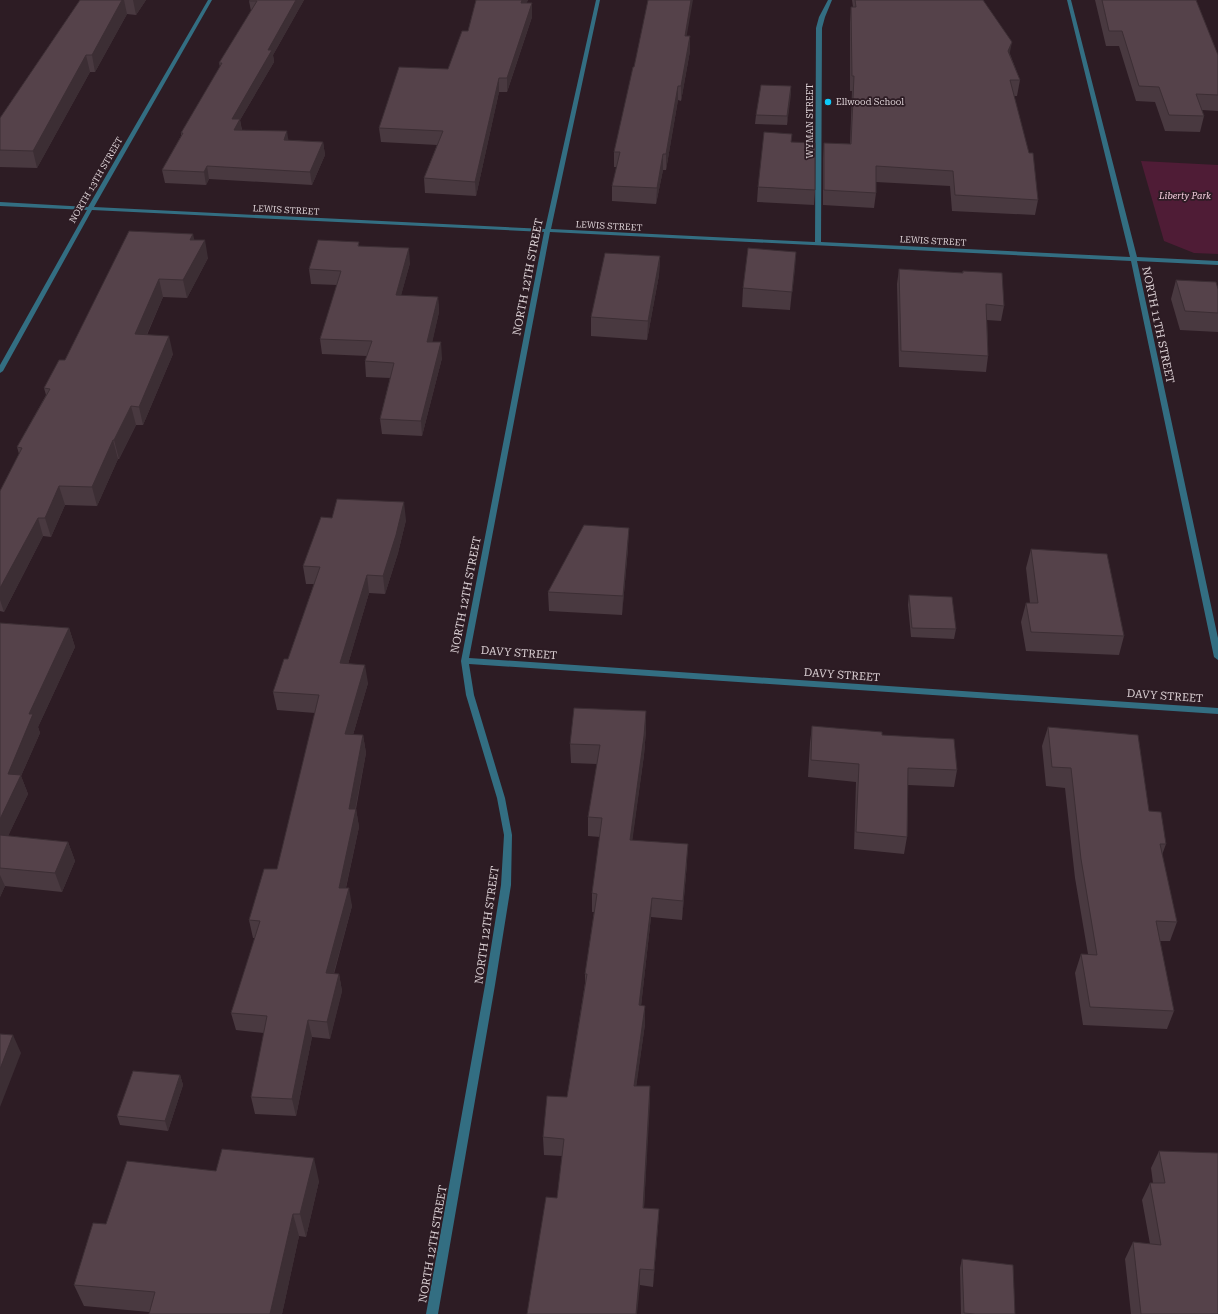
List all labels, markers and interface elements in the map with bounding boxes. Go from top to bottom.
street label: WYMAN STREET [805,83,815,159]
marker: Ellwood School [823,97,833,107]
place label: Ellwood School [836,97,904,107]
street label: NORTH 13TH STREET [67,135,125,225]
park label: Liberty Park [1158,191,1211,201]
street label: LEWIS STREET [252,203,320,217]
street label: NORTH 12TH STREET [510,217,546,337]
street label: LEWIS STREET [575,219,643,233]
street label: LEWIS STREET [899,234,967,248]
street label: NORTH 11TH STREET [1139,265,1177,385]
street label: NORTH 12TH STREET [448,535,484,655]
street label: DAVY STREET [480,644,558,662]
street label: DAVY STREET [803,666,881,684]
street label: DAVY STREET [1126,687,1204,705]
street label: NORTH 12TH STREET [472,865,502,985]
street label: NORTH 12TH STREET [416,1184,450,1304]

